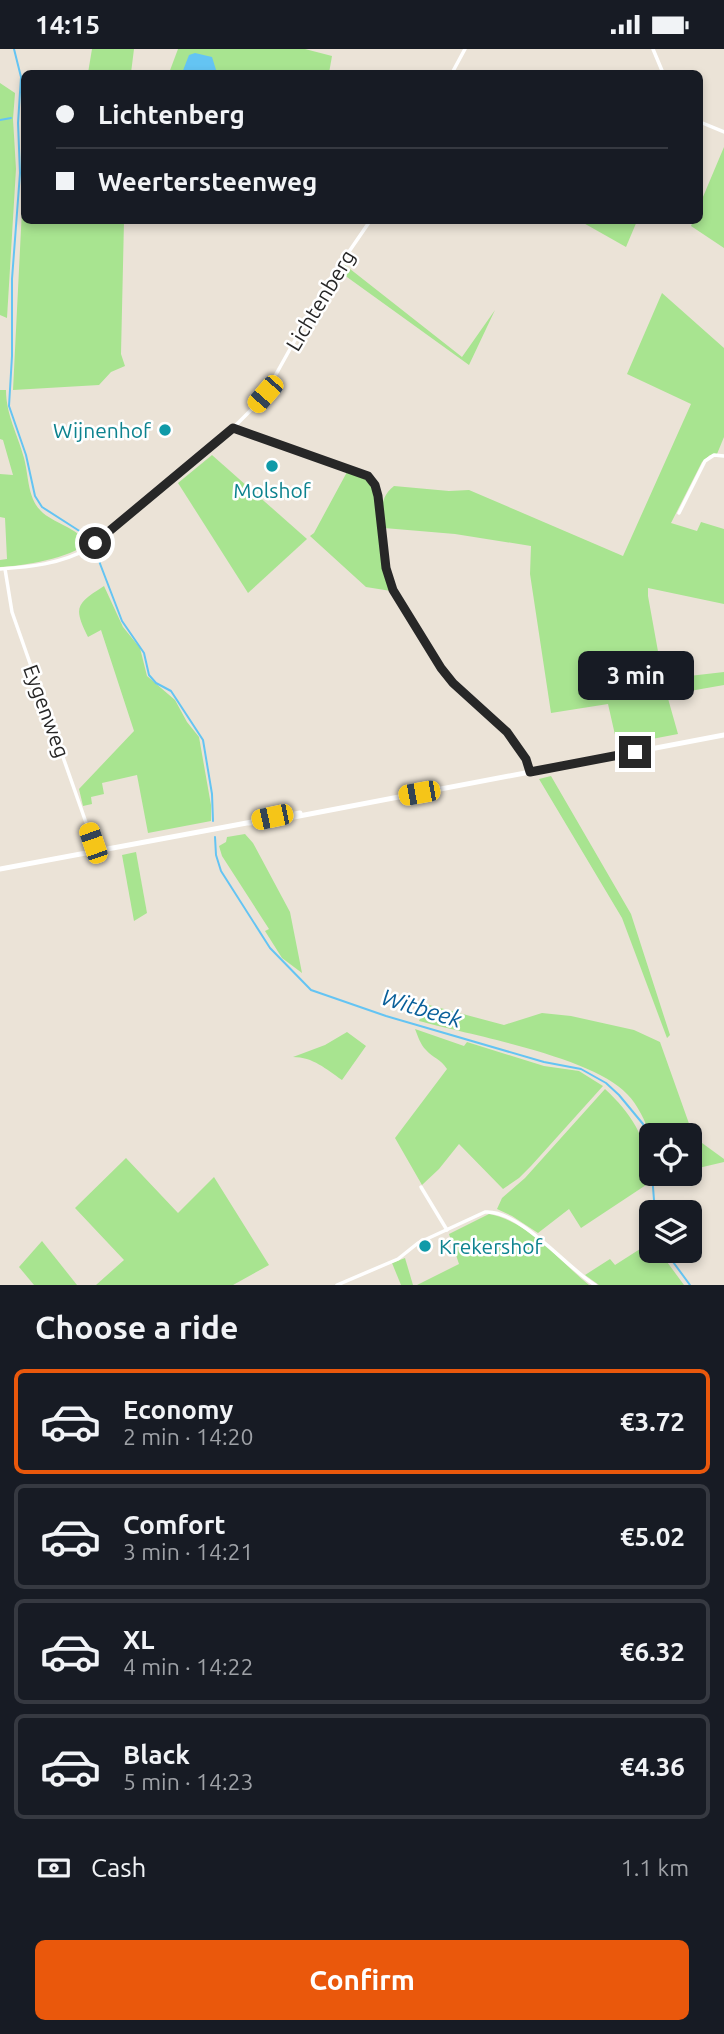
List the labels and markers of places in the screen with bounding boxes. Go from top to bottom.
place label: Wijnenhof [53,418,152,442]
marker: Wijnenhof [157,422,173,438]
marker: Molshof [264,458,280,474]
place label: Molshof [233,478,312,502]
place label: Krekershof [439,1234,544,1258]
marker: Krekershof [417,1238,433,1254]

